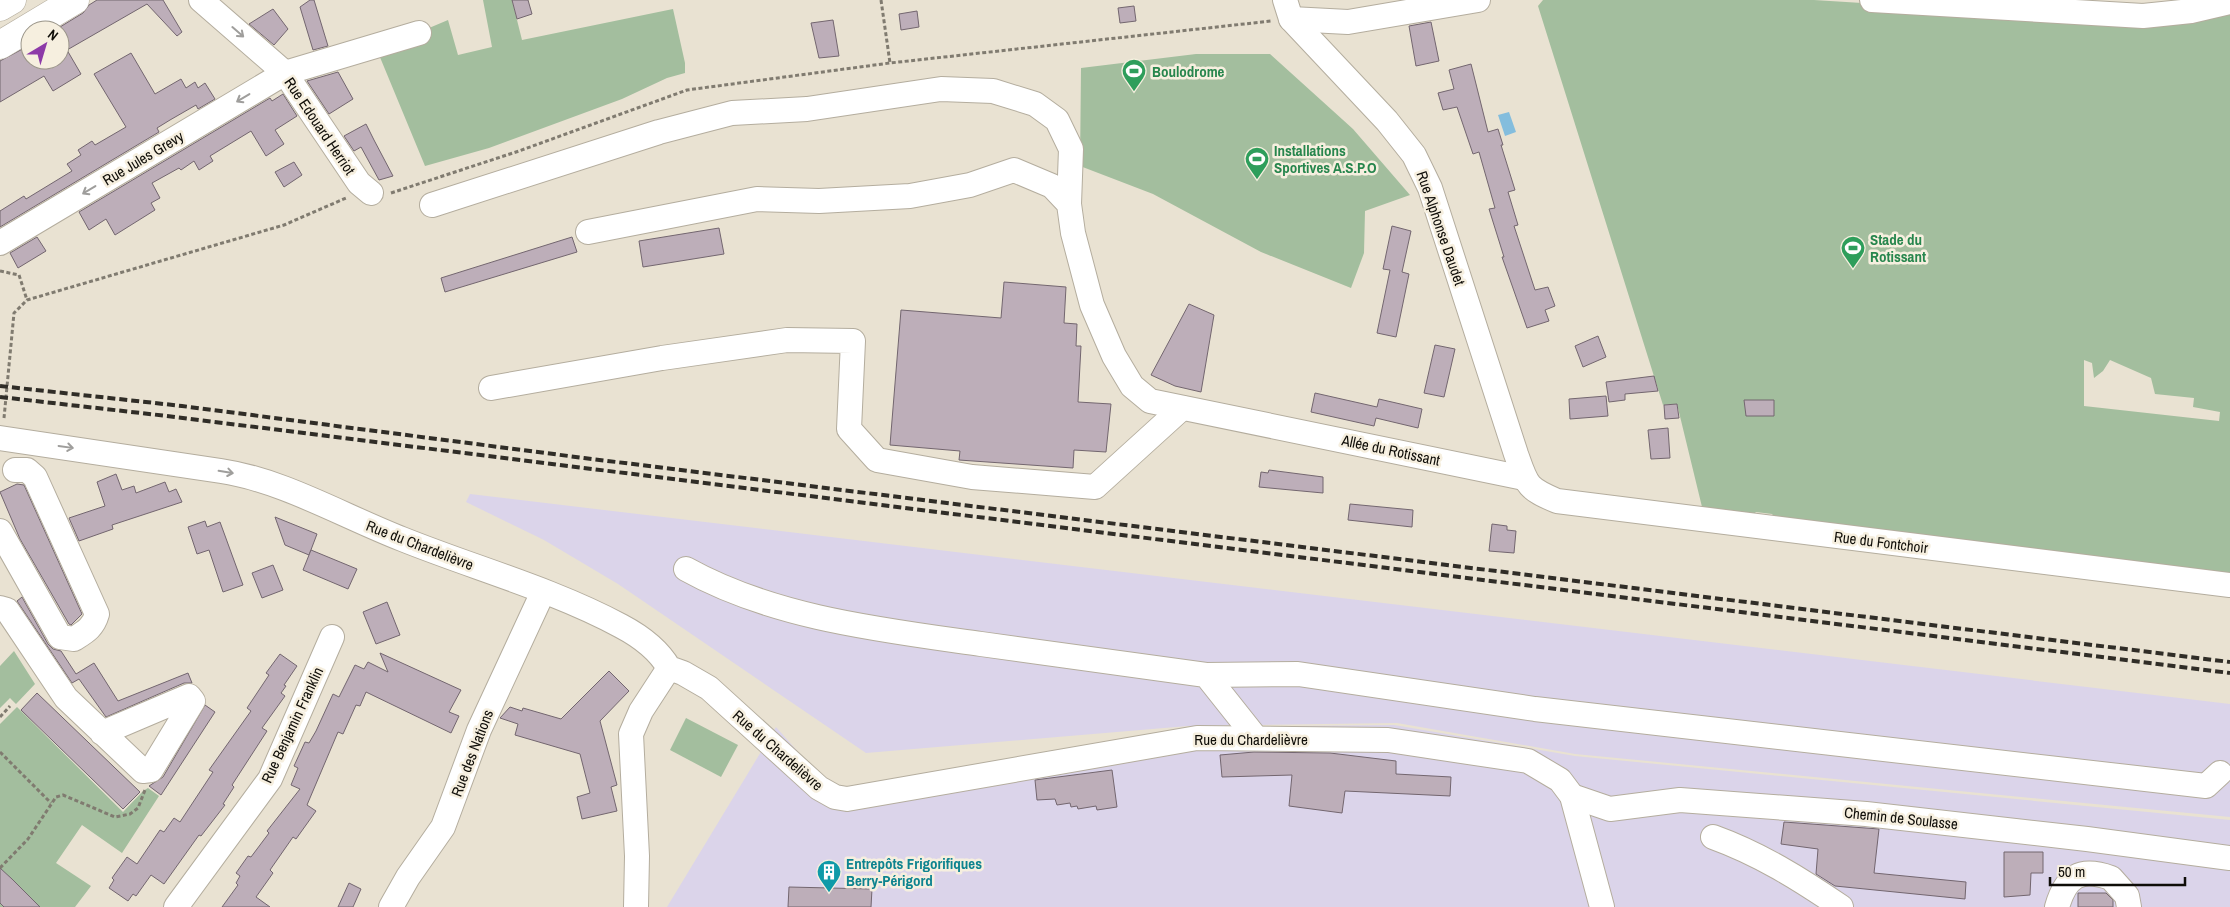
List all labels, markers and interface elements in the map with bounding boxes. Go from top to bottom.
north arrow [20,20,70,70]
text: N [44,25,62,44]
one-way arrow [231,26,244,37]
sports icon: Boulodrome [1121,58,1147,92]
place label: Boulodrome [1152,61,1225,82]
street label: Rue Edouard Herriot [280,73,361,179]
one-way arrow [237,93,251,103]
street label: Rue Jules Grevy [99,125,188,190]
place label: Installations Sportives A.S.P.O [1274,140,1377,178]
sports icon: Installations Sportives A.S.P.O [1244,146,1270,180]
street label: Rue Alphonse Daudet [1412,168,1471,289]
one-way arrow [82,186,96,196]
place label: Stade du Rotissant [1870,229,1926,267]
sports icon: Stade du Rotissant [1840,235,1866,269]
street label: Allée du Rotissant [1339,429,1443,471]
one-way arrow [57,443,73,453]
one-way arrow [218,467,234,477]
street label: Rue du Chardelièvre [363,515,477,575]
street label: Rue du Fontchoir [1833,526,1929,558]
street label: Rue Benjamin Franklin [256,664,328,786]
street label: Rue du Chardelièvre [728,705,828,795]
street label: Rue des Nations [446,706,498,800]
street label: Rue du Chardelièvre [1194,729,1308,750]
street label: Chemin de Soulasse [1843,802,1959,834]
place label: Entrepôts Frigorifiques Berry-Périgord [846,853,982,891]
scale bar [2050,854,2185,886]
building icon: Entrepôts Frigorifiques Berry-Périgord [816,859,842,893]
text: 50 m [2058,861,2085,882]

